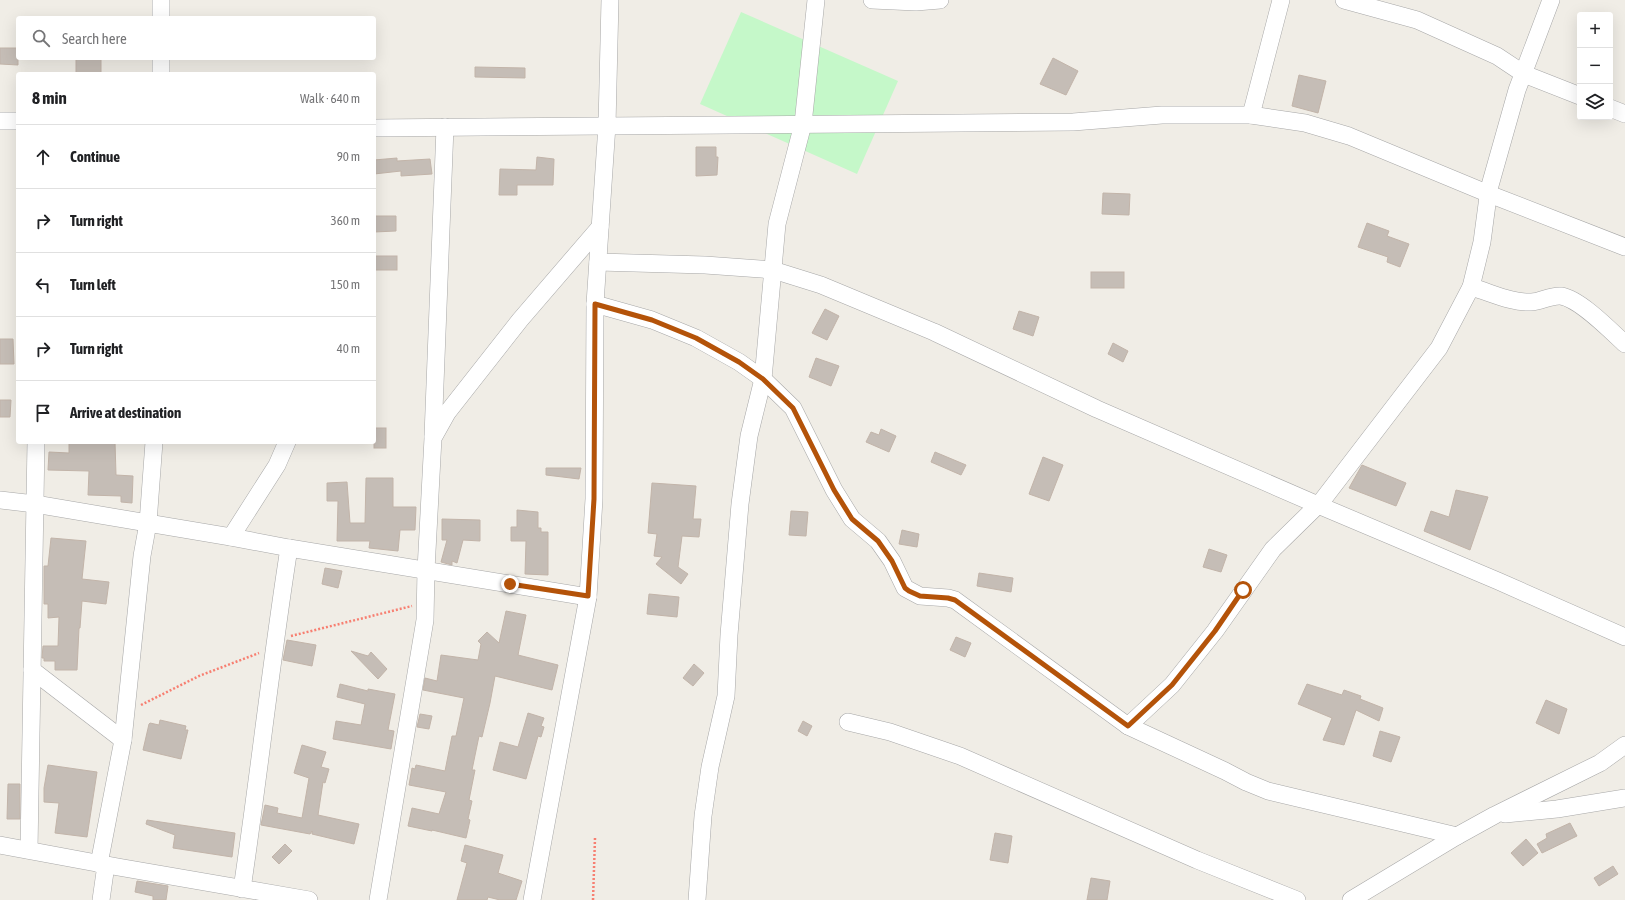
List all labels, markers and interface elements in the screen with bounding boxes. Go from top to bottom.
map controls [1577,12,1613,120]
button: + [1577,12,1613,48]
search box [16,16,376,60]
icon: search [30,27,52,49]
text: Search here [62,30,127,47]
button: − [1577,48,1613,84]
button: layers [1577,84,1613,120]
text: 8 min [32,88,67,108]
text: Walk · 640 m [300,91,360,106]
icon: ahead [32,146,54,168]
text: Continue [70,148,120,165]
text: 90 m [337,149,360,164]
icon: right [32,210,54,232]
text: Turn right [70,212,123,229]
text: 360 m [331,213,360,228]
icon: left [32,274,54,296]
text: Turn left [70,276,116,293]
text: 150 m [331,277,360,292]
icon: right [32,338,54,360]
text: Turn right [70,340,123,357]
text: 40 m [337,341,360,356]
icon: arrive [32,402,54,424]
text: Arrive at destination [70,404,181,421]
route end [501,575,519,593]
route start [1234,581,1252,599]

